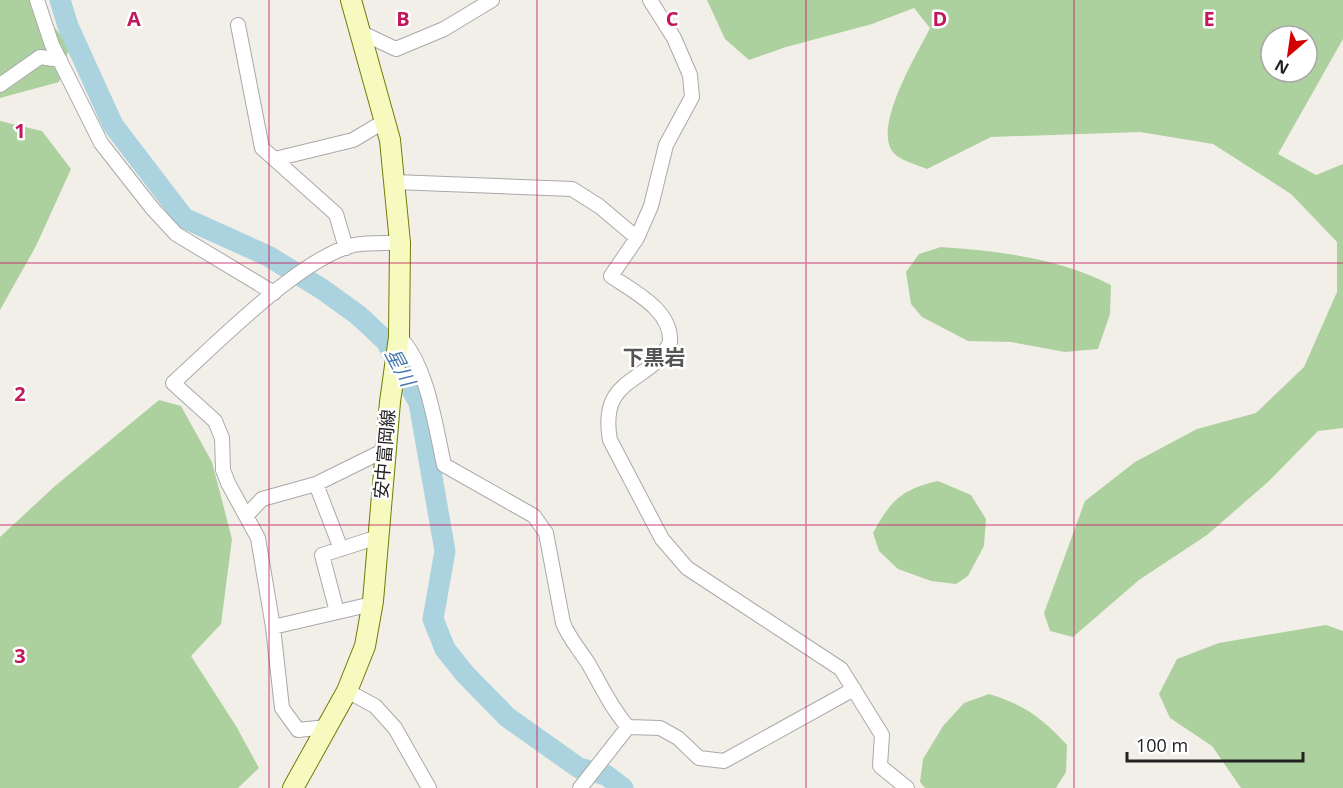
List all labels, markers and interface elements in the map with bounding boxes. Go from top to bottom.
text: A [127,5,141,32]
text: B [396,5,410,32]
text: C [666,5,679,32]
text: D [933,5,947,32]
text: E [1203,5,1215,32]
north arrow [1259,24,1319,84]
text: N [1271,54,1293,80]
text: 1 [14,117,26,144]
water label: 星川 [379,343,423,393]
district label: 下黒岩 [623,343,686,371]
text: 2 [14,380,26,407]
street label: 安中富岡線 [368,408,400,500]
text: 3 [14,642,26,669]
scale bar [1127,725,1302,763]
text: 100 m [1136,733,1188,757]

